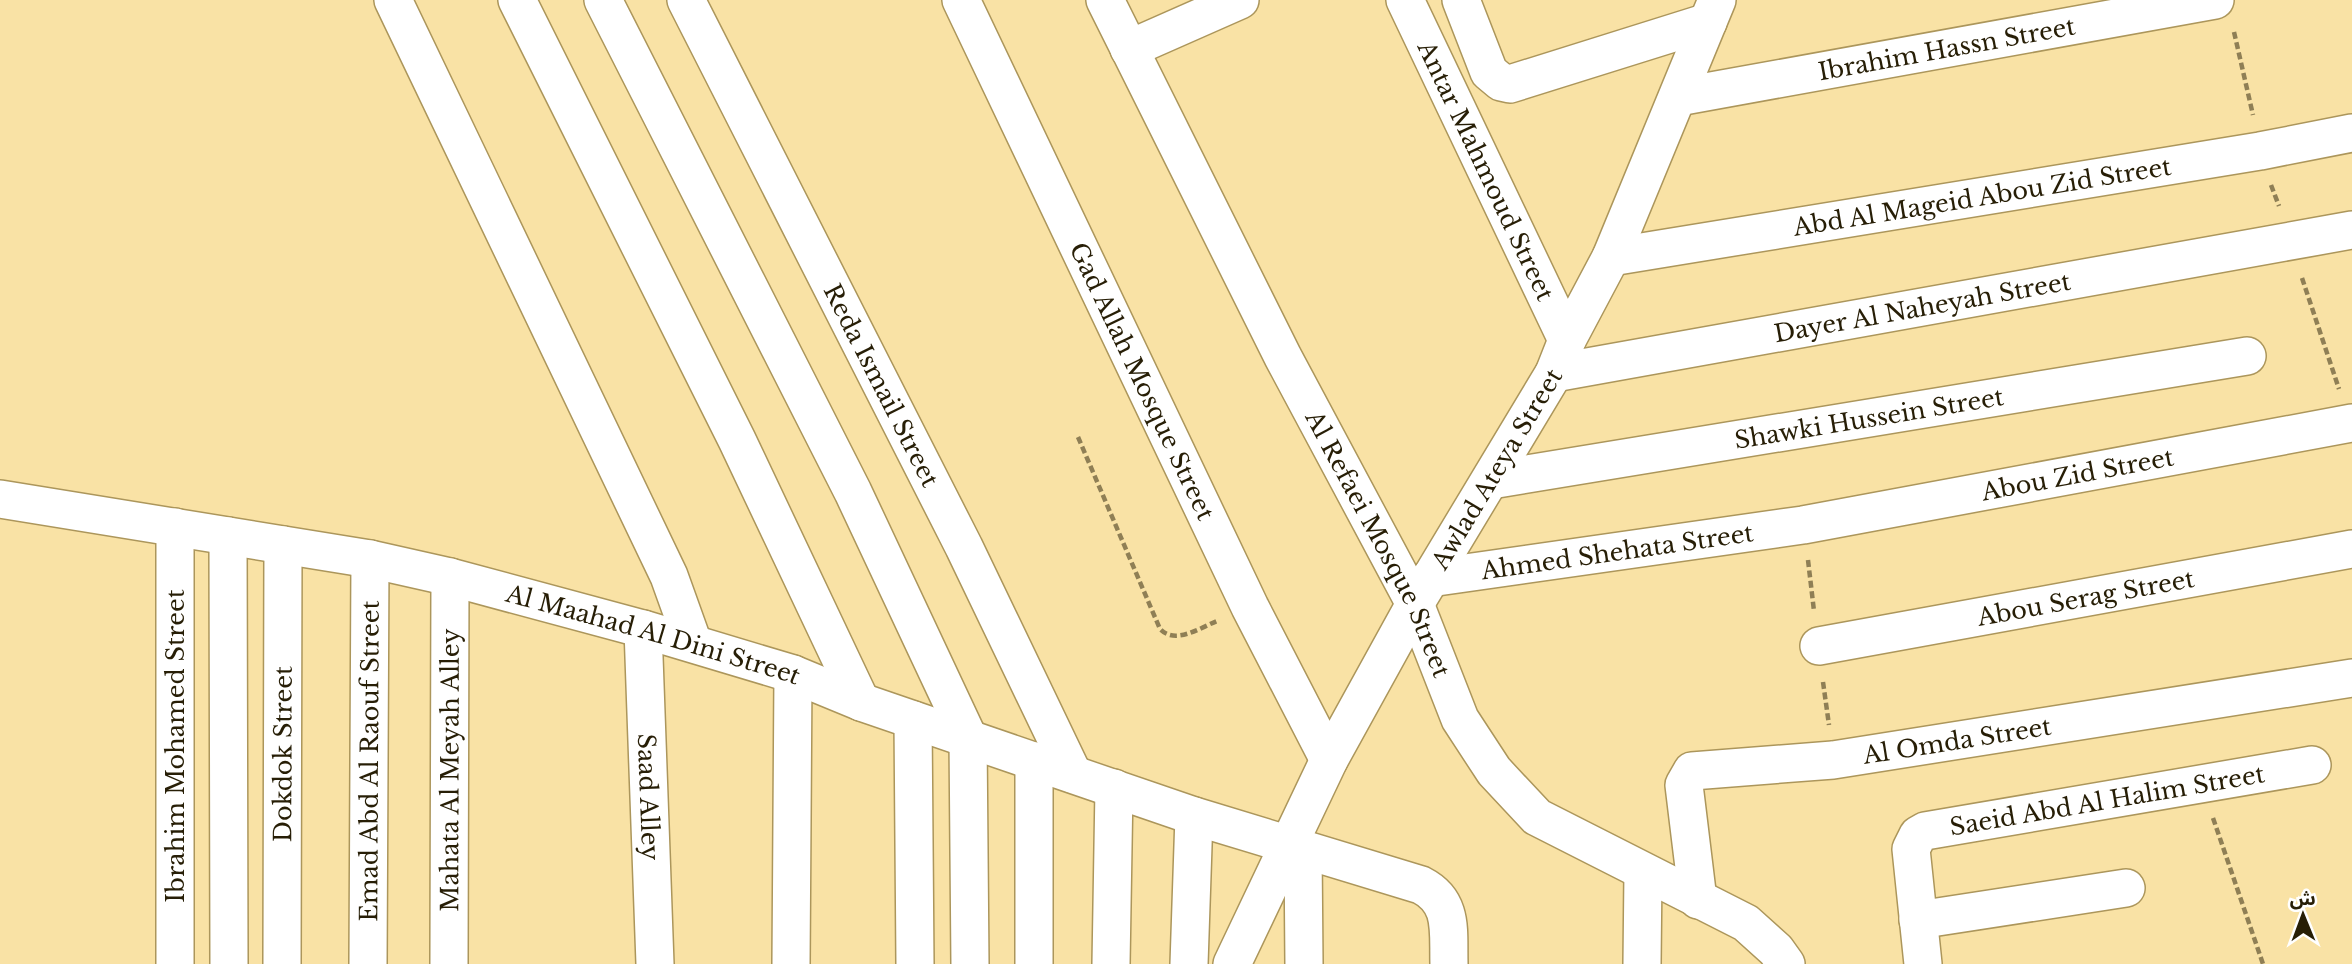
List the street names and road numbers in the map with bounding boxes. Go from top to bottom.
street label: Ibrahim Hassn Street [1816,11,2078,86]
street label: Antar Mahmoud Street [1412,35,1560,305]
street label: Abd Al Mageid Abou Zid Street [1790,151,2173,242]
street label: Gad Allah Mosque Street [1064,238,1221,524]
street label: Dayer Al Naheyah Street [1772,266,2073,348]
street label: Reda Ismail Street [818,279,945,491]
street label: Awlad Ateya Street [1424,363,1568,575]
street label: Shawki Hussein Street [1732,382,2006,454]
street label: Al Refaei Mosque Street [1299,405,1457,681]
street label: Abou Zid Street [1978,442,2176,506]
street label: Ahmed Shehata Street [1478,518,1755,585]
street label: Abou Serag Street [1974,564,2197,632]
street label: Al Maahad Al Dini Street [502,578,805,690]
street label: Ibrahim Mohamed Street [161,589,190,903]
street label: Emad Abd Al Raouf Street [354,600,384,922]
street label: Mahata Al Meyah Alley [435,628,464,912]
street label: Dokdok Street [268,666,297,842]
street label: Al Omda Street [1860,711,2053,770]
street label: Saad Alley [632,733,666,862]
street label: Saeid Abd Al Halim Street [1947,759,2267,841]

